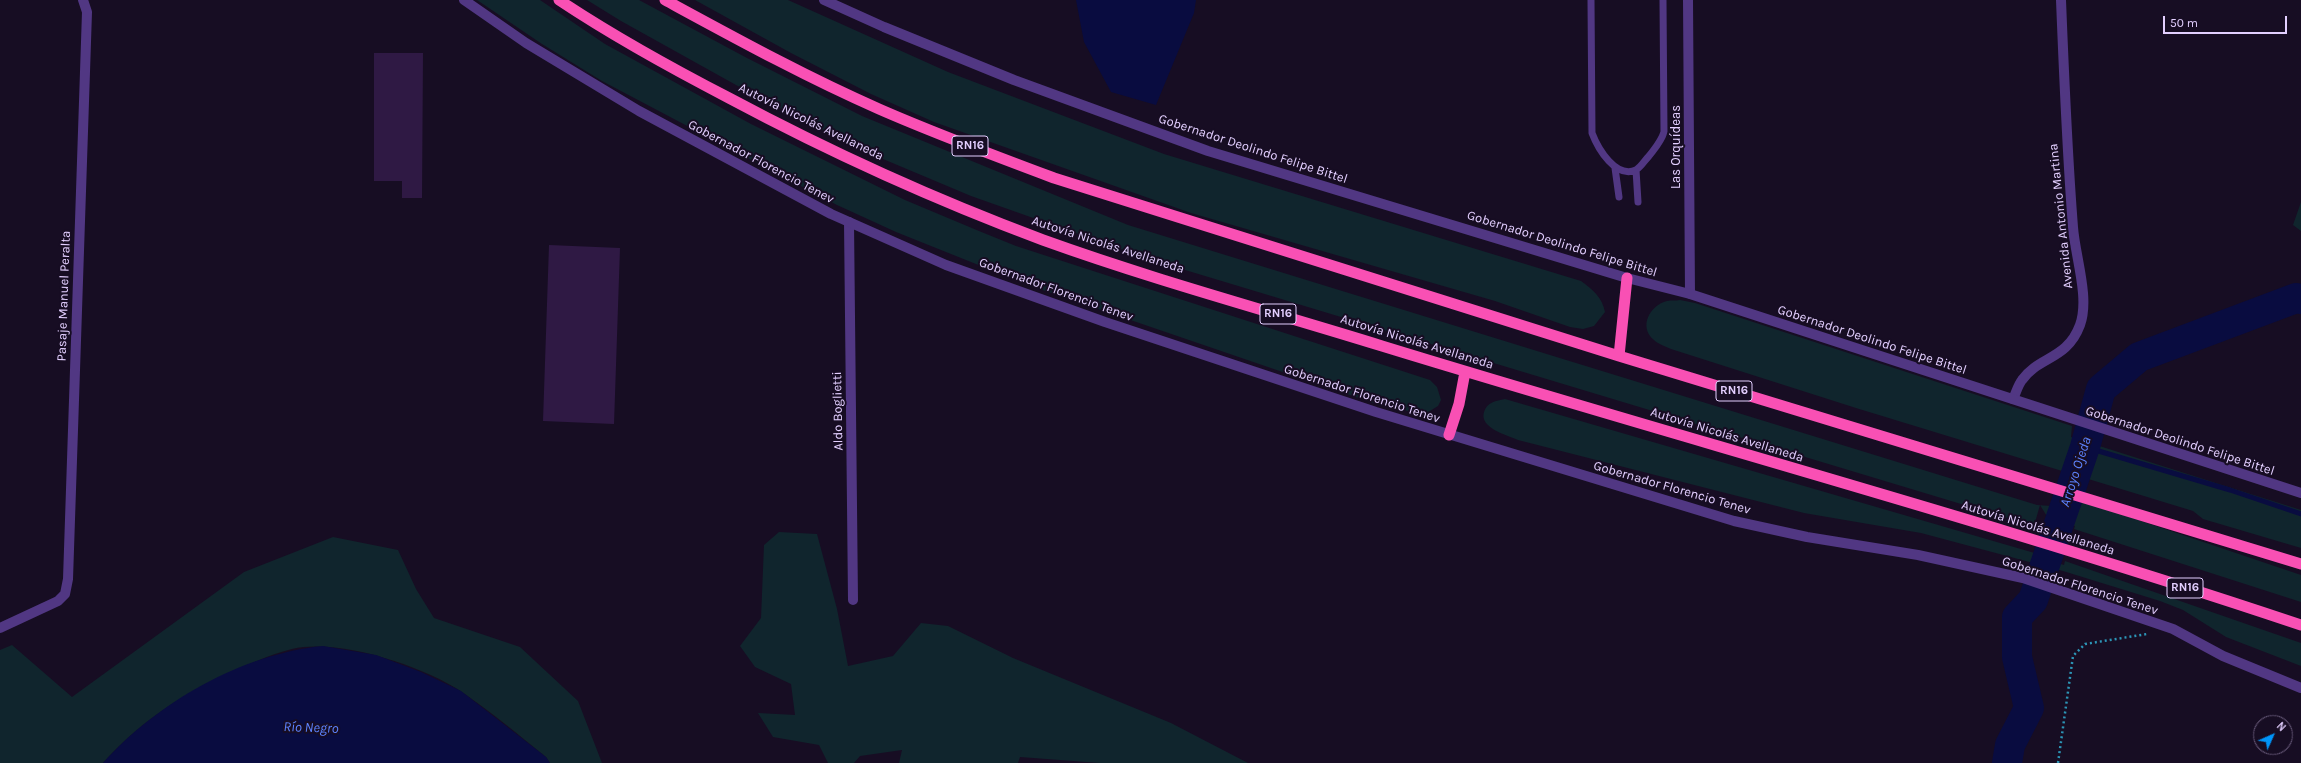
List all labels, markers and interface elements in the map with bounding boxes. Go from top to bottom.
scale bar [2165,8,2289,34]
text: 50 m [2170,16,2198,30]
street label: Autovía Nicolás Avellaneda [736,80,886,164]
street label: Las Orquídeas [1668,105,1684,189]
street label: Gobernador Deolindo Felipe Bittel [1157,111,1349,187]
street label: Gobernador Florencio Tenev [685,117,837,207]
road number: RN16 [952,136,988,156]
street label: Avenida Antonio Martina [2046,143,2076,289]
street label: Gobernador Deolindo Felipe Bittel [1465,208,1659,280]
street label: Autovía Nicolás Avellaneda [1030,213,1186,277]
street label: Pasaje Manuel Peralta [54,230,74,362]
street label: Gobernador Florencio Tenev [977,255,1135,325]
street label: Gobernador Deolindo Felipe Bittel [1776,302,1968,378]
road number: RN16 [1260,304,1296,324]
street label: Autovía Nicolás Avellaneda [1338,311,1496,373]
street label: Gobernador Florencio Tenev [1282,361,1442,427]
street label: Aldo Boglietti [830,371,846,451]
road number: RN16 [1716,381,1752,401]
street label: Gobernador Deolindo Felipe Bittel [2084,403,2276,479]
street label: Autovía Nicolás Avellaneda [1648,404,1806,466]
water label: Arroyo Ojeda [2057,435,2095,509]
street label: Gobernador Florencio Tenev [1592,458,1752,518]
street label: Autovía Nicolás Avellaneda [1959,497,2117,559]
street label: Gobernador Florencio Tenev [2000,553,2160,619]
road number: RN16 [2167,578,2203,598]
north arrow [2253,715,2293,755]
water label: Río Negro [283,719,339,737]
text: N [2274,719,2289,734]

